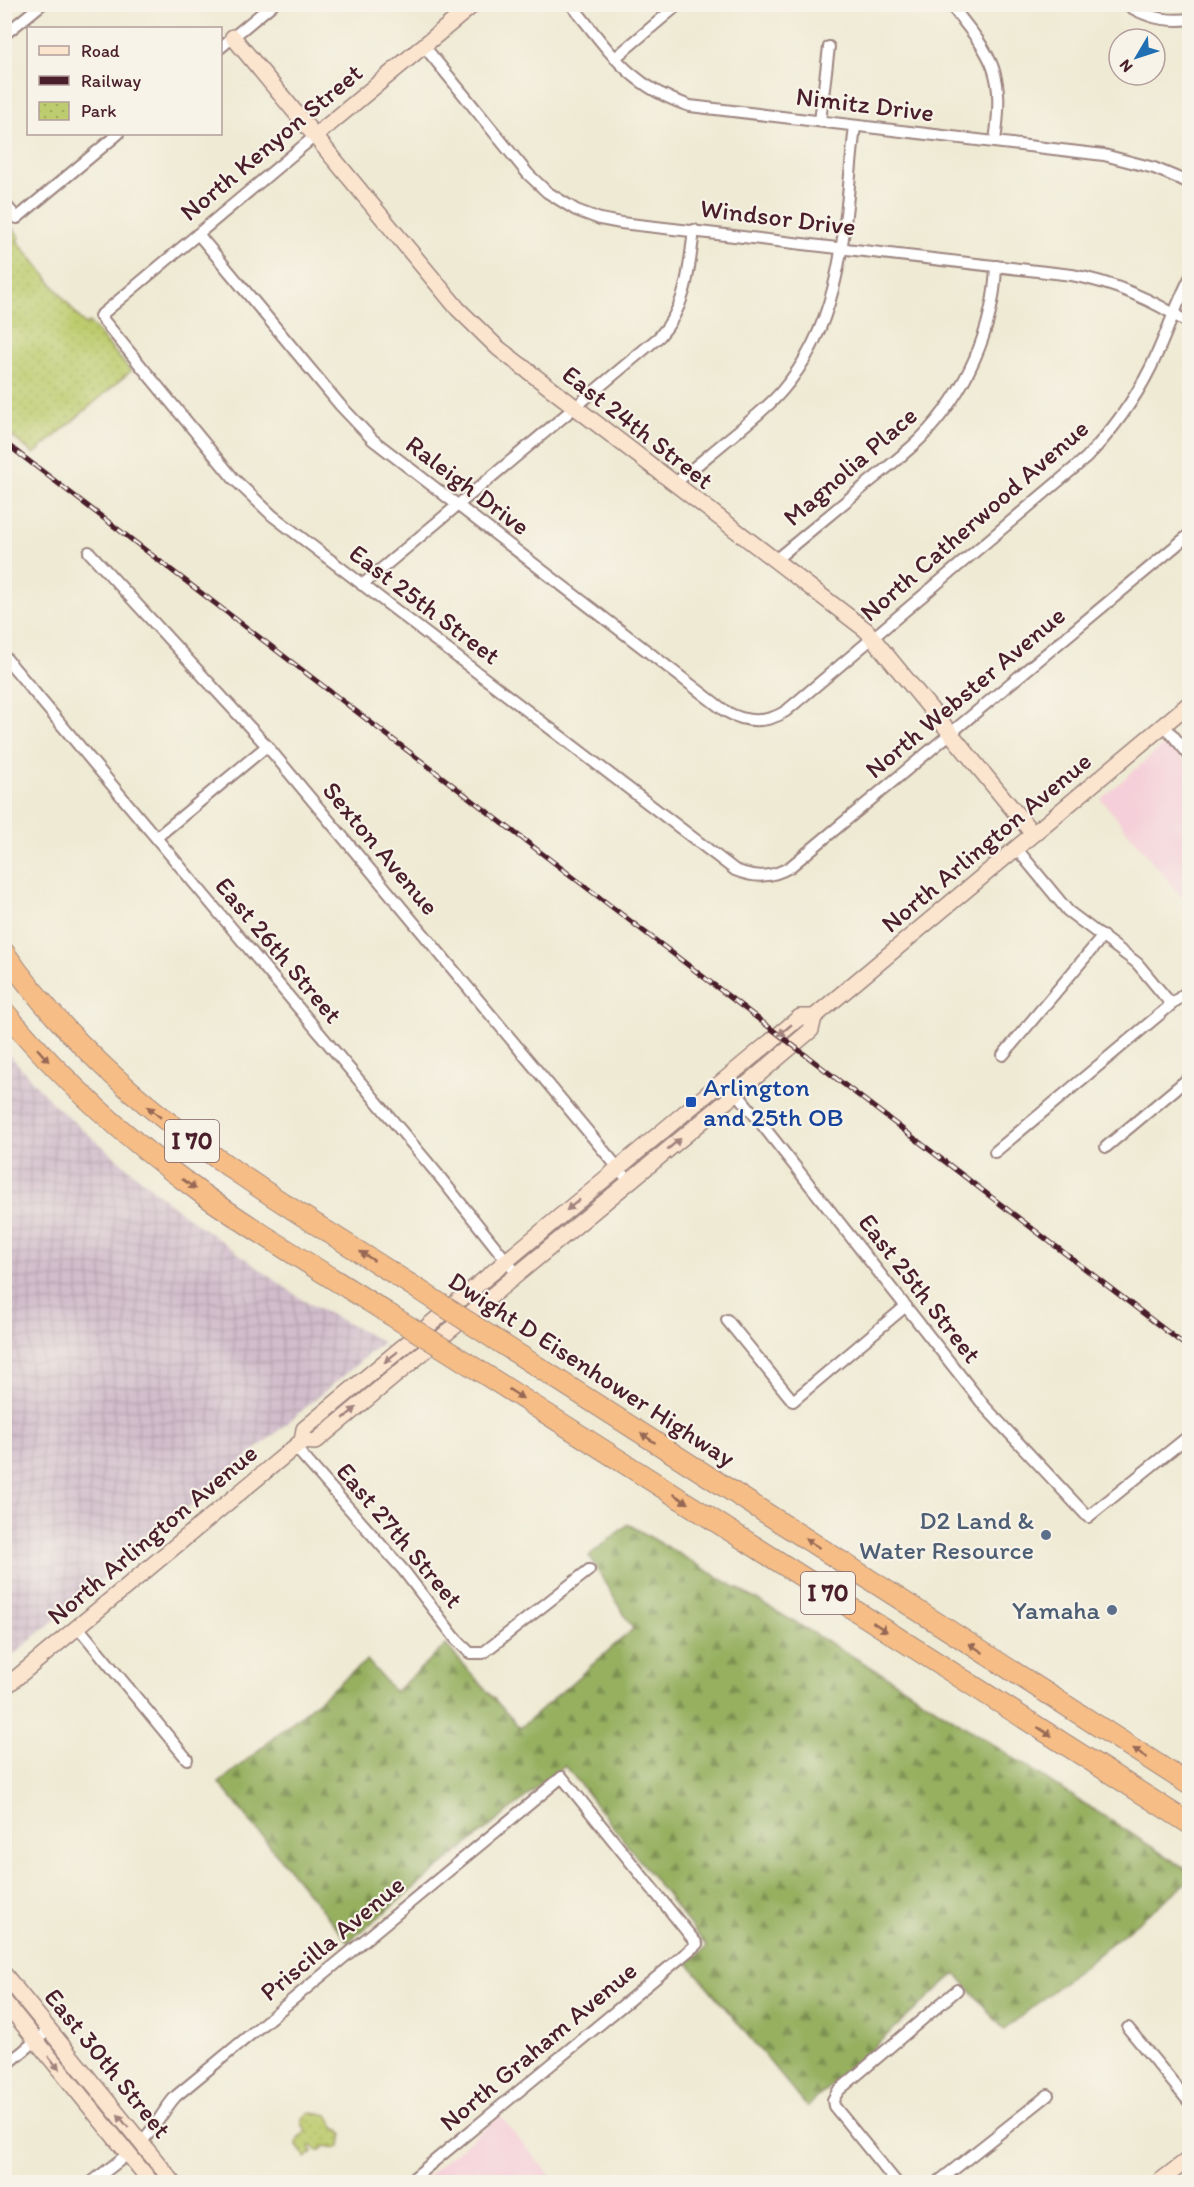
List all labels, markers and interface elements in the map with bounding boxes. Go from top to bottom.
legend [27,27,222,135]
north arrow [1107,27,1167,87]
text: Road [81,40,120,62]
street label: North Kenyon Street [173,56,369,228]
text: N [1115,56,1137,76]
text: Railway [81,70,142,92]
street label: Nimitz Drive [794,80,936,128]
text: Park [81,100,116,122]
street label: Windsor Drive [698,192,858,242]
street label: East 24th Street [556,358,720,496]
street label: Magnolia Place [776,399,924,533]
street label: North Catherwood Avenue [853,412,1095,628]
street label: Raleigh Drive [400,428,536,542]
street label: East 25th Street [343,537,507,671]
street label: North Webster Avenue [858,599,1072,785]
street label: North Arlington Avenue [874,745,1098,939]
street label: Sexton Avenue [316,775,446,921]
street label: East 26th Street [208,870,350,1030]
one-way arrow [777,1023,793,1036]
one-way arrow [36,1047,49,1062]
place label: Arlington and 25th OB [703,1071,844,1133]
marker: Arlington and 25th OB [684,1095,698,1109]
one-way arrow [146,1105,162,1118]
road number: I 70 [165,1120,219,1162]
one-way arrow [666,1138,681,1151]
one-way arrow [181,1177,196,1189]
one-way arrow [566,1198,581,1211]
street label: East 25th Street [852,1207,989,1369]
one-way arrow [359,1251,375,1262]
street label: Dwight D Eisenhower Highway [443,1264,741,1474]
one-way arrow [384,1350,399,1363]
one-way arrow [508,1388,524,1399]
one-way arrow [342,1407,357,1420]
one-way arrow [639,1432,656,1443]
street label: North Arlington Avenue [40,1437,264,1631]
street label: East 27th Street [330,1456,470,1615]
one-way arrow [672,1493,688,1505]
place label: D2 Land & Water Resource [859,1504,1034,1566]
marker: D2 Land & Water Resource [1039,1528,1053,1542]
one-way arrow [804,1537,820,1548]
road number: I 70 [801,1572,855,1614]
place label: Yamaha [1012,1594,1101,1626]
marker: Yamaha [1105,1603,1119,1617]
one-way arrow [872,1621,888,1632]
one-way arrow [968,1643,984,1654]
one-way arrow [1037,1726,1053,1737]
one-way arrow [1132,1748,1148,1759]
street label: Priscilla Avenue [253,1868,411,2008]
street label: North Graham Avenue [433,1954,643,2138]
street label: East 30th Street [38,1981,178,2145]
one-way arrow [48,2055,61,2071]
one-way arrow [118,2113,130,2128]

